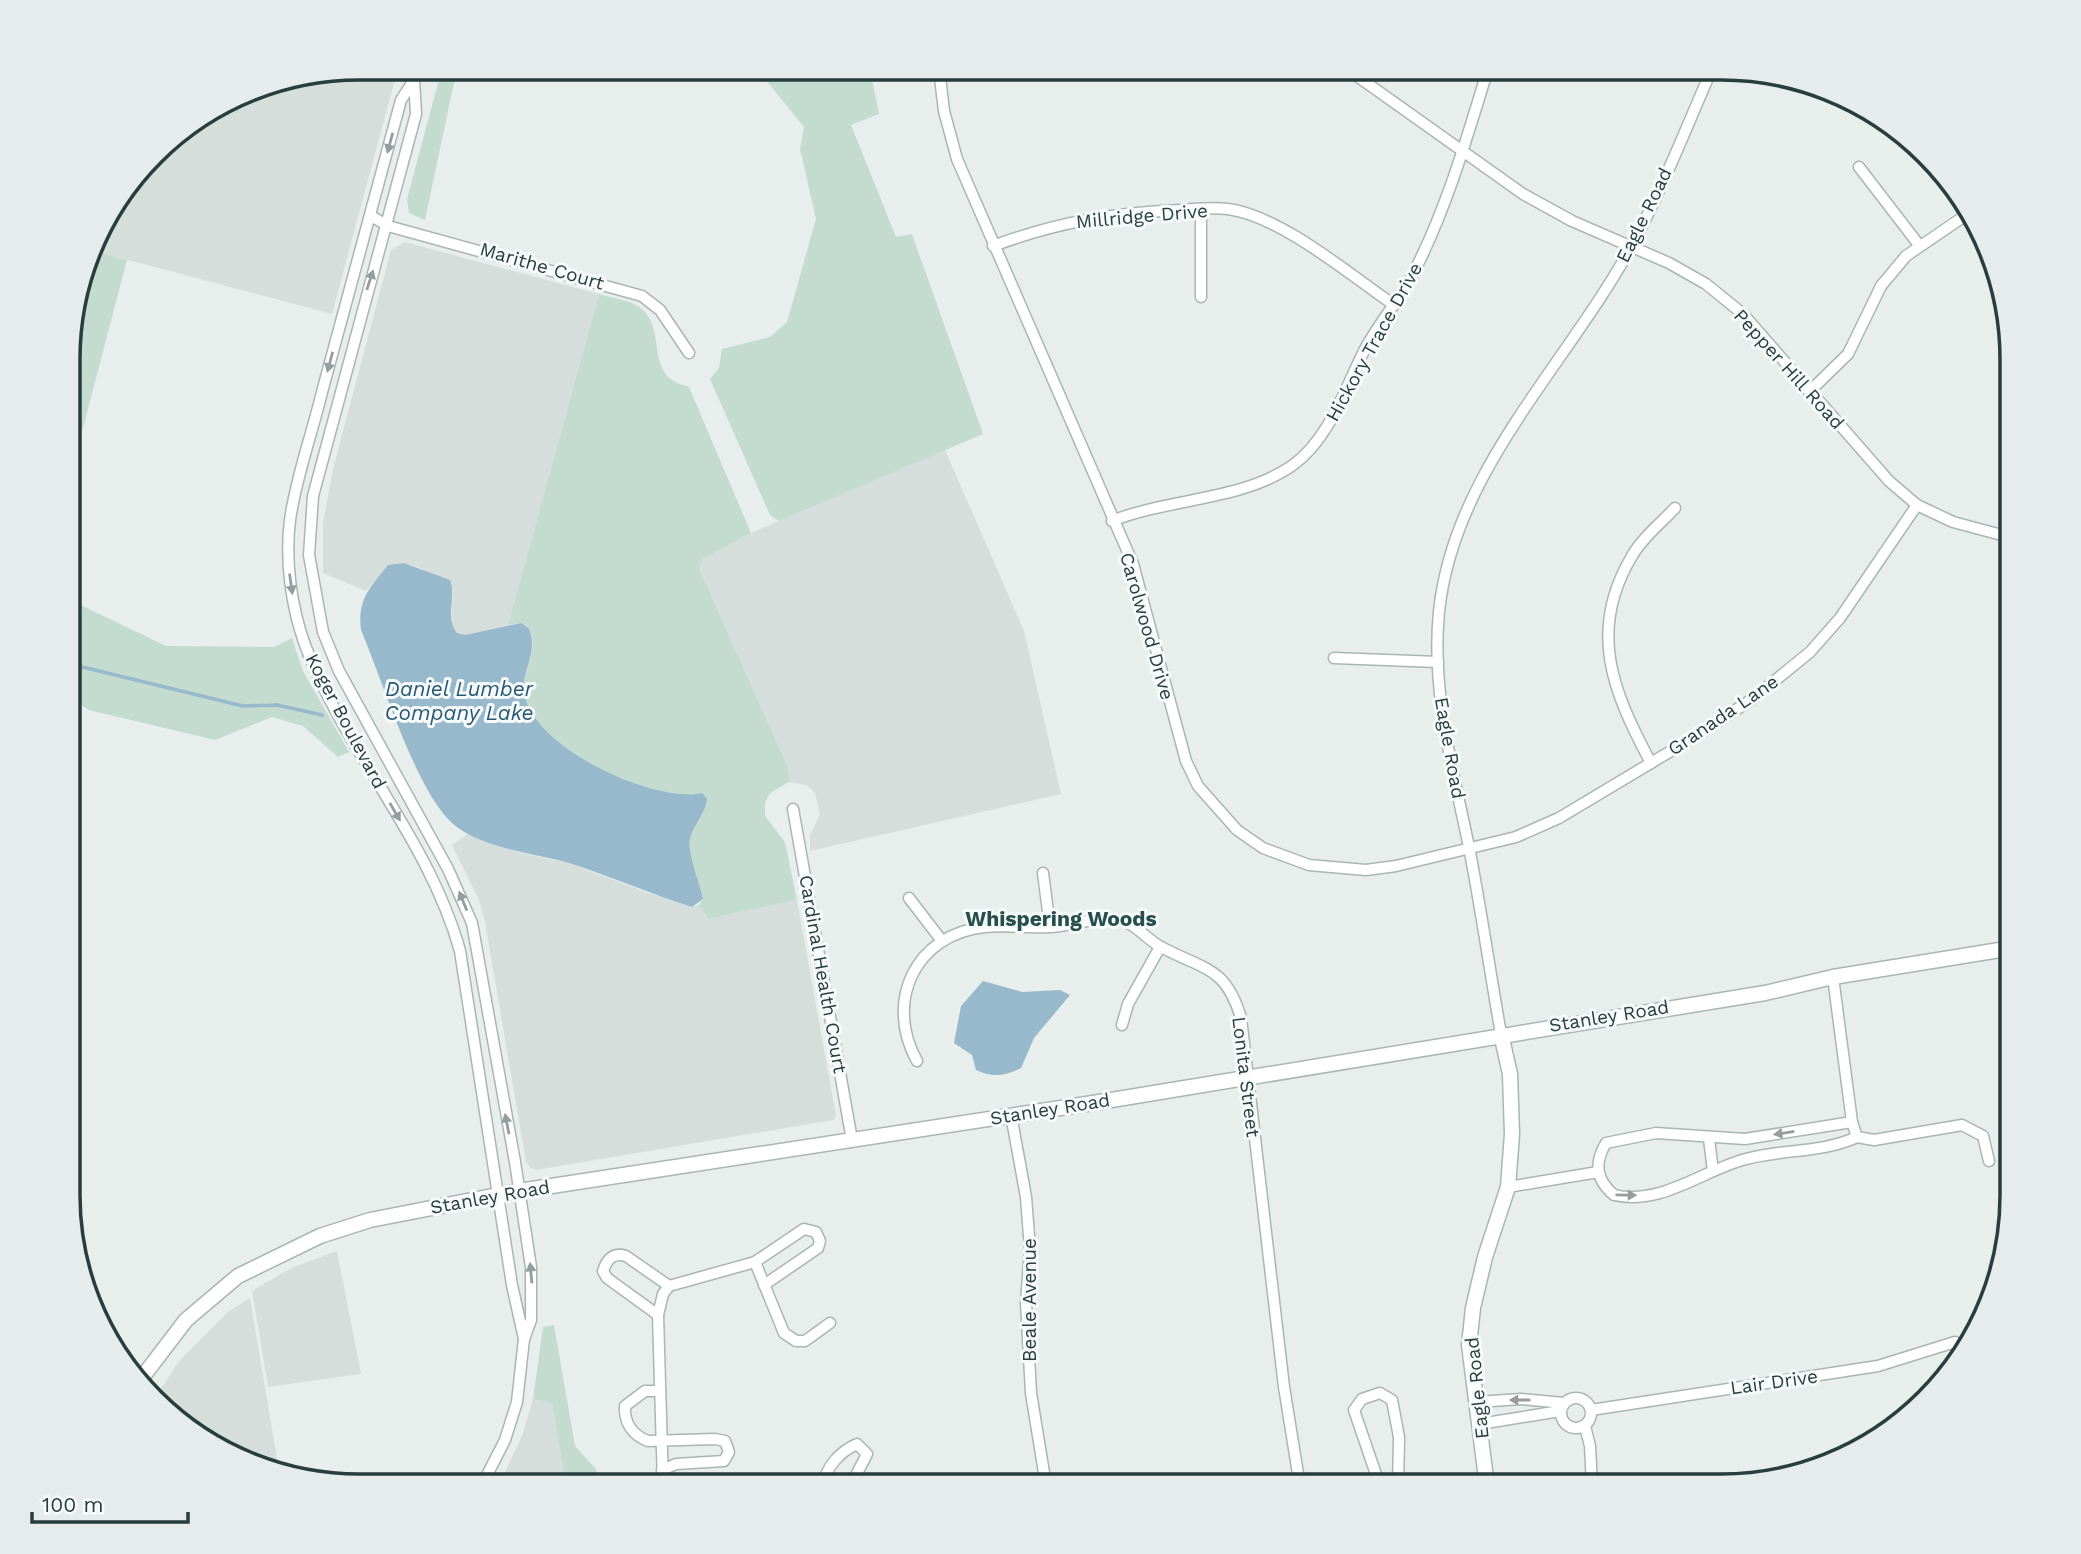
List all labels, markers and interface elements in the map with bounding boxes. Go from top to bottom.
one-way arrow [384,132,395,154]
street label: Eagle Road [1611,164,1677,266]
street label: Millridge Drive [1075,199,1209,233]
street label: Marithe Court [477,237,607,295]
street label: Hickory Trace Drive [1321,258,1427,426]
one-way arrow [365,269,376,290]
street label: Pepper Hill Road [1729,304,1849,434]
one-way arrow [325,352,335,373]
street label: Carolwood Drive [1115,550,1179,702]
one-way arrow [286,573,297,595]
street label: Koger Boulevard [301,649,391,793]
street label: Granada Lane [1663,670,1783,760]
water label: Daniel Lumber Company Lake [384,676,534,725]
street label: Eagle Road [1430,695,1470,801]
one-way arrow [389,802,401,821]
street label: Cardinal Health Court [794,873,852,1075]
one-way arrow [458,890,469,911]
district label: Whispering Woods [965,906,1157,931]
street label: Stanley Road [1547,995,1671,1037]
street label: Lonita Street [1227,1015,1265,1139]
street label: Stanley Road [988,1088,1112,1130]
one-way arrow [501,1113,512,1135]
one-way arrow [1773,1128,1795,1139]
street label: Stanley Road [428,1175,552,1219]
one-way arrow [1615,1189,1637,1201]
street label: Beale Avenue [1018,1238,1041,1362]
one-way arrow [525,1261,536,1283]
street label: Eagle Road [1460,1336,1494,1440]
street label: Lair Drive [1729,1364,1819,1400]
one-way arrow [1509,1394,1531,1406]
scale bar [32,1480,187,1524]
text: 100 m [42,1492,104,1517]

